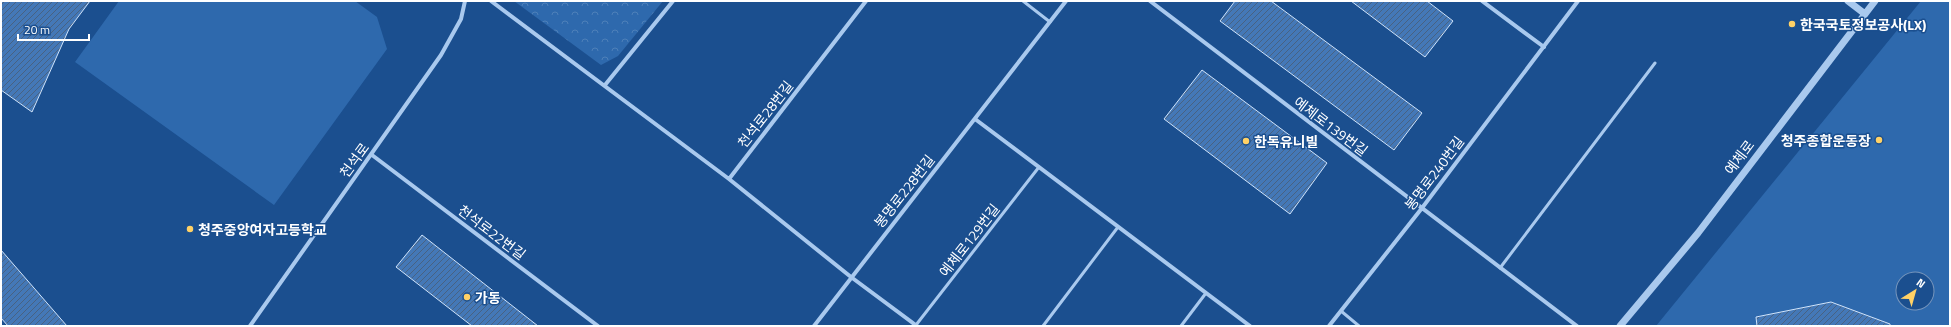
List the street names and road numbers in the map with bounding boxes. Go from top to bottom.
street label: 천석로28번길 [732,76,798,152]
street label: 예체로139번길 [1290,91,1372,161]
street label: 봉명로240번길 [1399,132,1469,214]
street label: 예체로 [1719,135,1759,179]
street label: 천석로 [334,138,374,182]
street label: 봉명로228번길 [869,150,939,232]
street label: 예체로129번길 [934,199,1004,281]
street label: 천석로22번길 [454,200,530,264]

